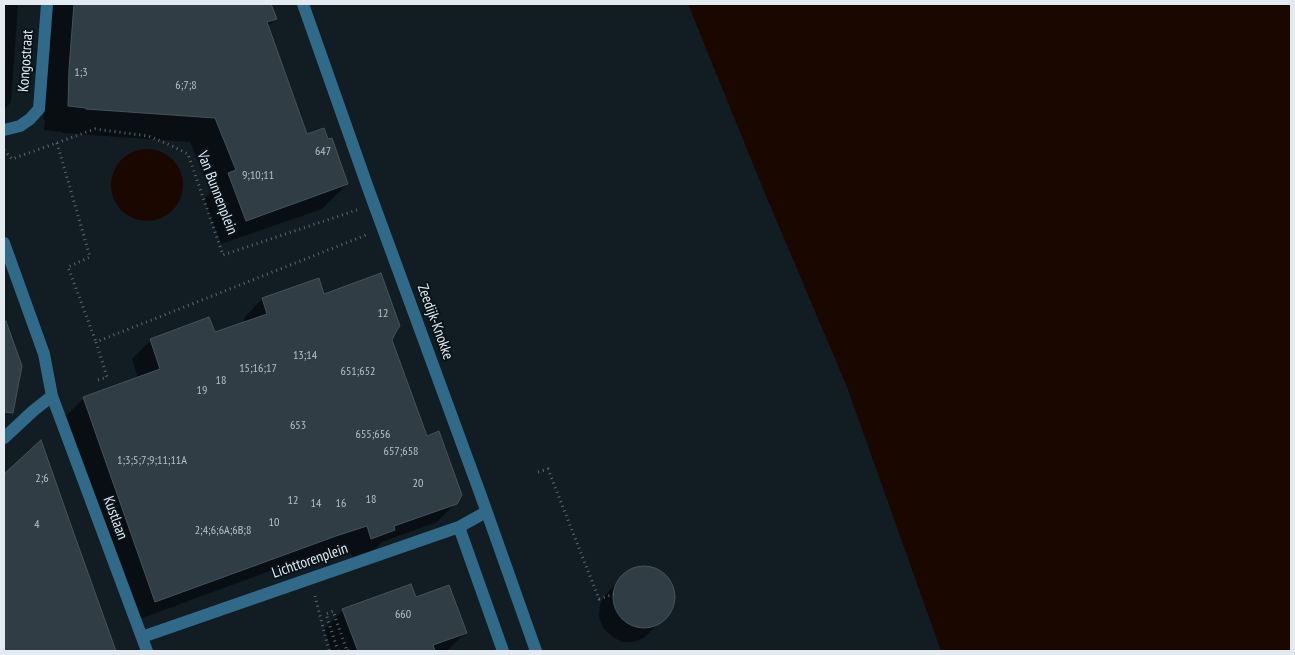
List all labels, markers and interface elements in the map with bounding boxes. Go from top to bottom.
street label: Kongostraat [15,29,37,93]
house number: 1;3 [74,66,88,80]
house number: 6;7;8 [175,79,197,93]
house number: 647 [315,145,331,159]
street label: Van Bunnenplein [193,149,241,237]
house number: 9;10;11 [242,169,274,183]
street label: Zeedijk-Knokke [413,282,457,362]
house number: 12 [378,307,388,321]
house number: 13;14 [293,349,317,363]
house number: 15;16;17 [239,362,277,376]
house number: 651;652 [341,365,375,379]
house number: 18 [216,374,226,388]
house number: 19 [197,384,207,398]
house number: 653 [290,419,306,433]
house number: 655;656 [356,428,390,442]
house number: 657;658 [384,445,418,459]
house number: 1;3;5;7;9;11;11A [117,454,187,468]
house number: 2;6 [35,472,49,486]
house number: 20 [413,477,423,491]
house number: 18 [366,493,376,507]
street label: Kustlaan [99,494,131,542]
house number: 12 [288,494,298,508]
house number: 14 [311,497,321,511]
house number: 16 [336,497,346,511]
house number: 10 [269,516,279,530]
house number: 4 [34,518,40,532]
house number: 2;4;6;6A;6B;8 [195,524,251,538]
street label: Lichttorenplein [270,540,350,582]
house number: 660 [395,608,411,622]

